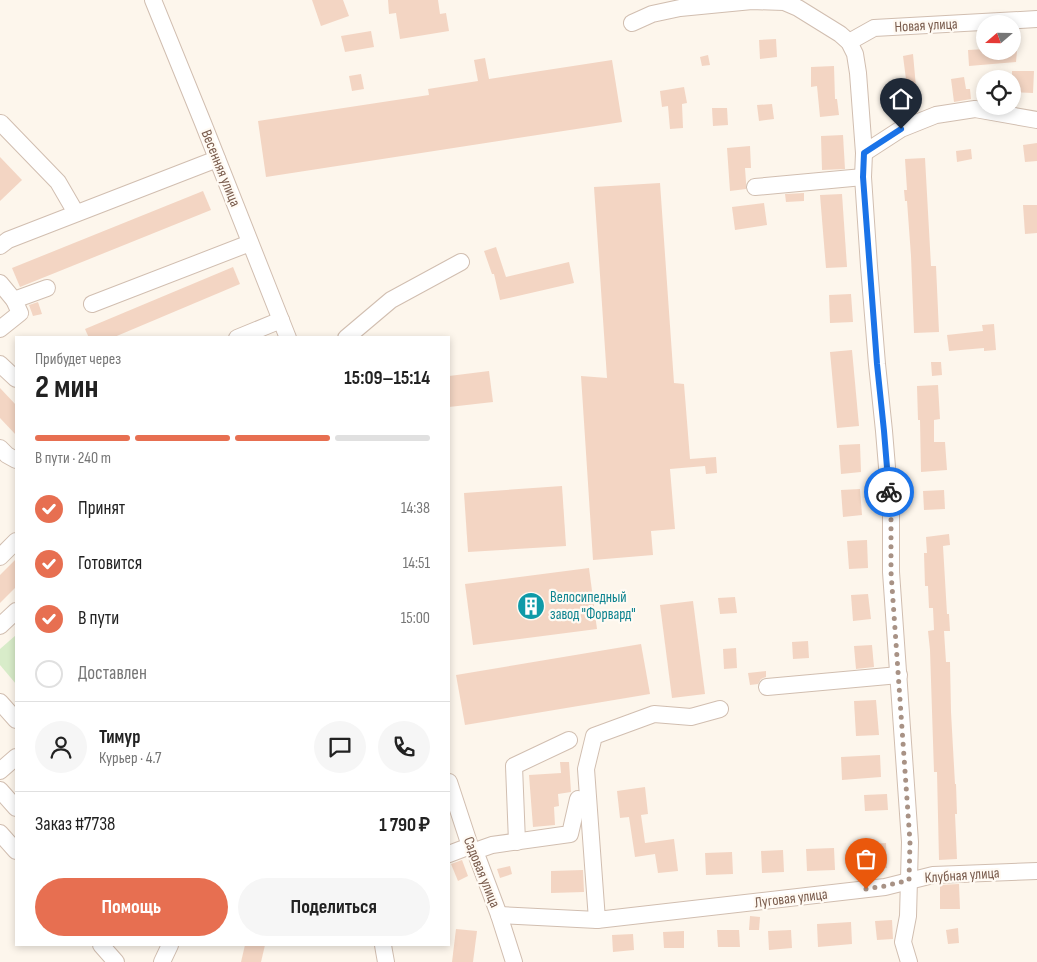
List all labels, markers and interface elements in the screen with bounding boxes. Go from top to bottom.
street label: Новая улица [894,14,958,37]
north arrow [976,15,1021,60]
map controls [976,15,1021,115]
button: locate [976,70,1021,115]
pin [880,78,922,129]
icon: home [887,85,915,113]
street label: Весенняя улица [197,127,245,210]
text: Прибудет через [35,350,121,369]
text: 15:09–15:14 [344,367,430,390]
text: 2 мин [35,368,99,407]
text: В пути · 240 m [35,449,111,468]
courier [864,467,914,517]
icon: bike [875,478,903,506]
icon: check [35,495,63,523]
text: Принят [78,497,125,520]
text: 14:38 [401,499,430,518]
icon: check [35,550,63,578]
text: Готовится [78,552,142,575]
text: 14:51 [403,554,430,573]
place label: Велосипедный завод "Форвард" [550,588,636,624]
building icon: Велосипедный завод "Форвард" [516,591,546,621]
icon: check [35,605,63,633]
text: В пути [78,607,119,630]
text: 15:00 [401,609,430,628]
text: Доставлен [78,662,147,685]
button: person [35,721,87,773]
button: chat [314,721,366,773]
button: phone [378,721,430,773]
text: Тимур [99,726,140,749]
text: Курьер · 4.7 [99,749,161,768]
text: Заказ #7738 [35,813,115,836]
text: 1 790 ₽ [379,814,430,837]
street label: Садовая улица [459,834,504,911]
pin [845,838,887,889]
icon: bag [852,845,880,873]
street label: Клубная улица [924,863,1000,888]
button: Помощь [35,878,228,936]
button: Поделиться [238,878,430,936]
street label: Луговая улица [754,885,829,912]

